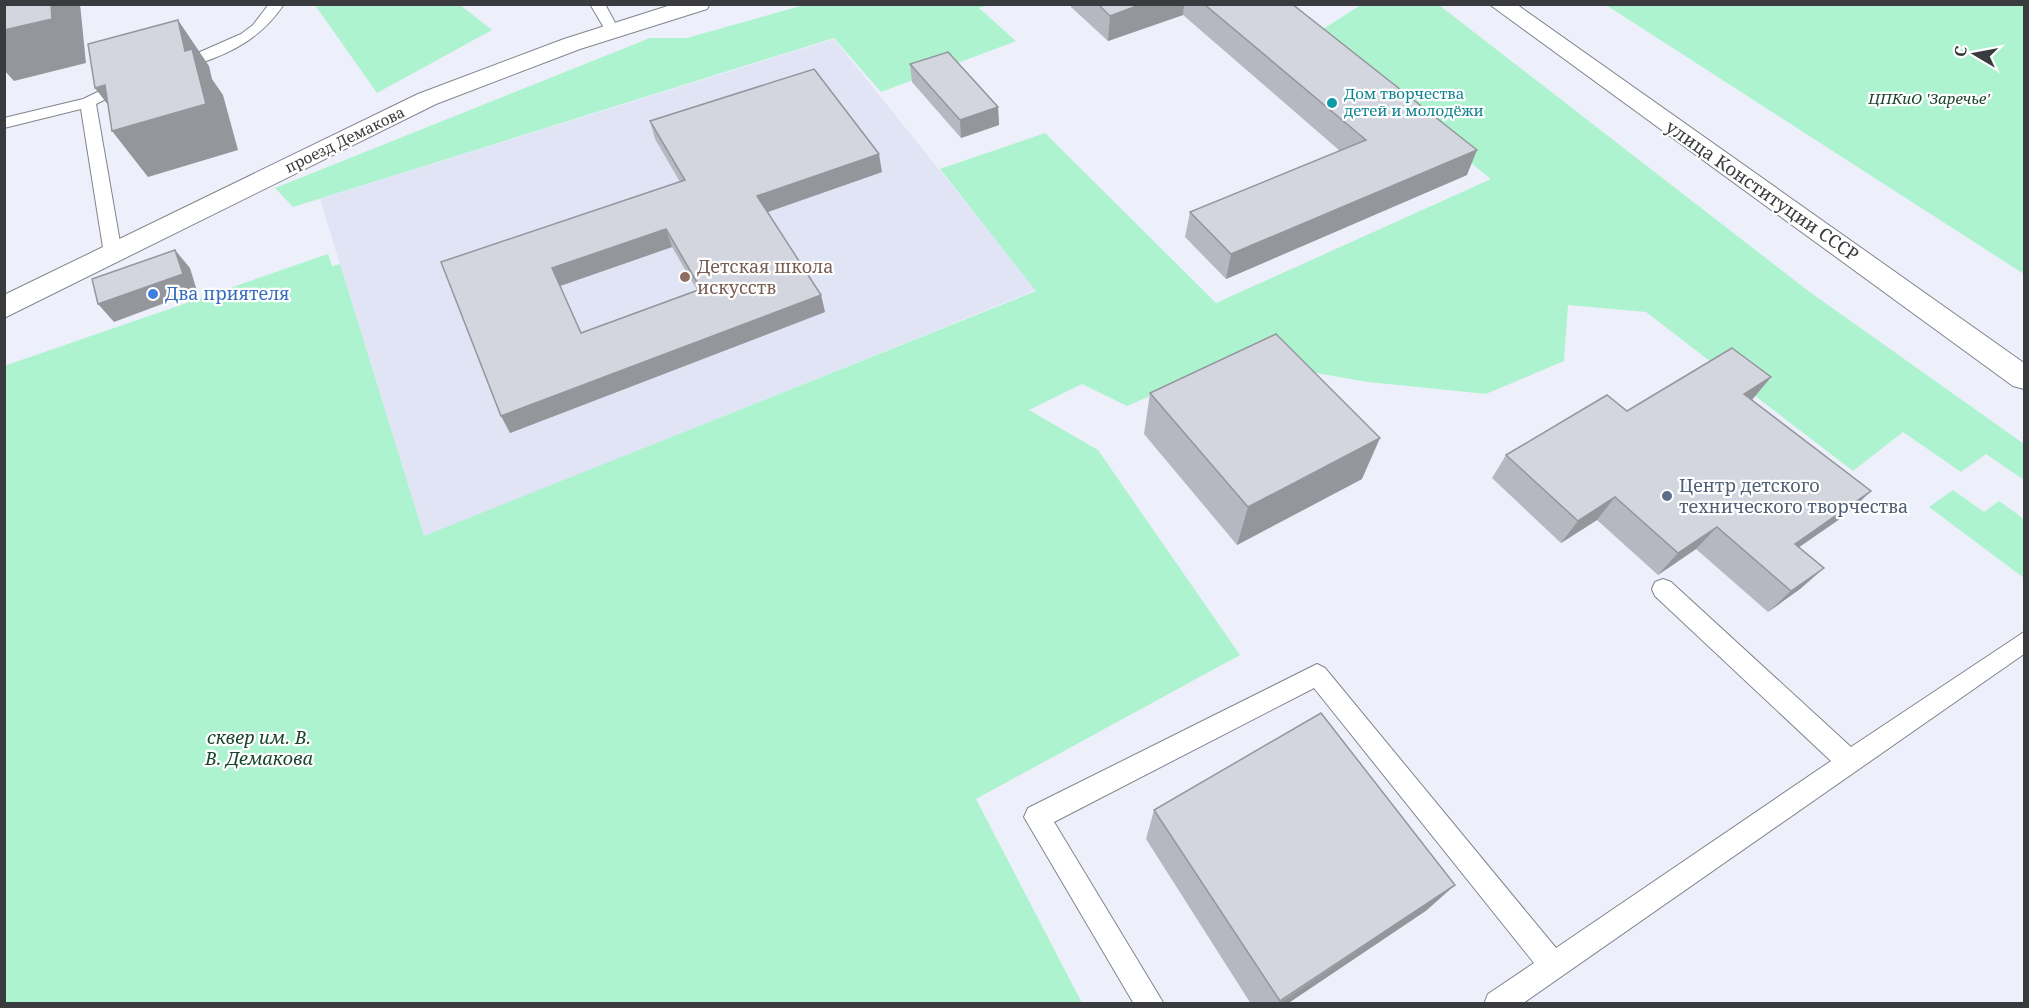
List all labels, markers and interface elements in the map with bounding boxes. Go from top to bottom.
north arrow [1945,24,2005,84]
text: С [1948,44,1972,58]
place label: Дом творчества детей и молодёжи [1344,83,1484,120]
park label: ЦПКиО 'Заречье' [1867,88,1991,108]
marker: Дом творчества детей и молодёжи [1325,96,1339,110]
street label: проезд Демакова [281,101,408,177]
street label: улица Конституции СССР [1661,114,1864,266]
place label: Детская школа искусств [697,254,834,299]
marker: Детская школа искусств [678,270,692,284]
place label: Два приятеля [165,281,289,305]
marker: Два приятеля [146,287,160,301]
place label: Центр детского технического творчества [1679,473,1908,518]
marker: Центр детского технического творчества [1660,489,1674,503]
park label: сквер им. В. В. Демакова [204,725,313,770]

